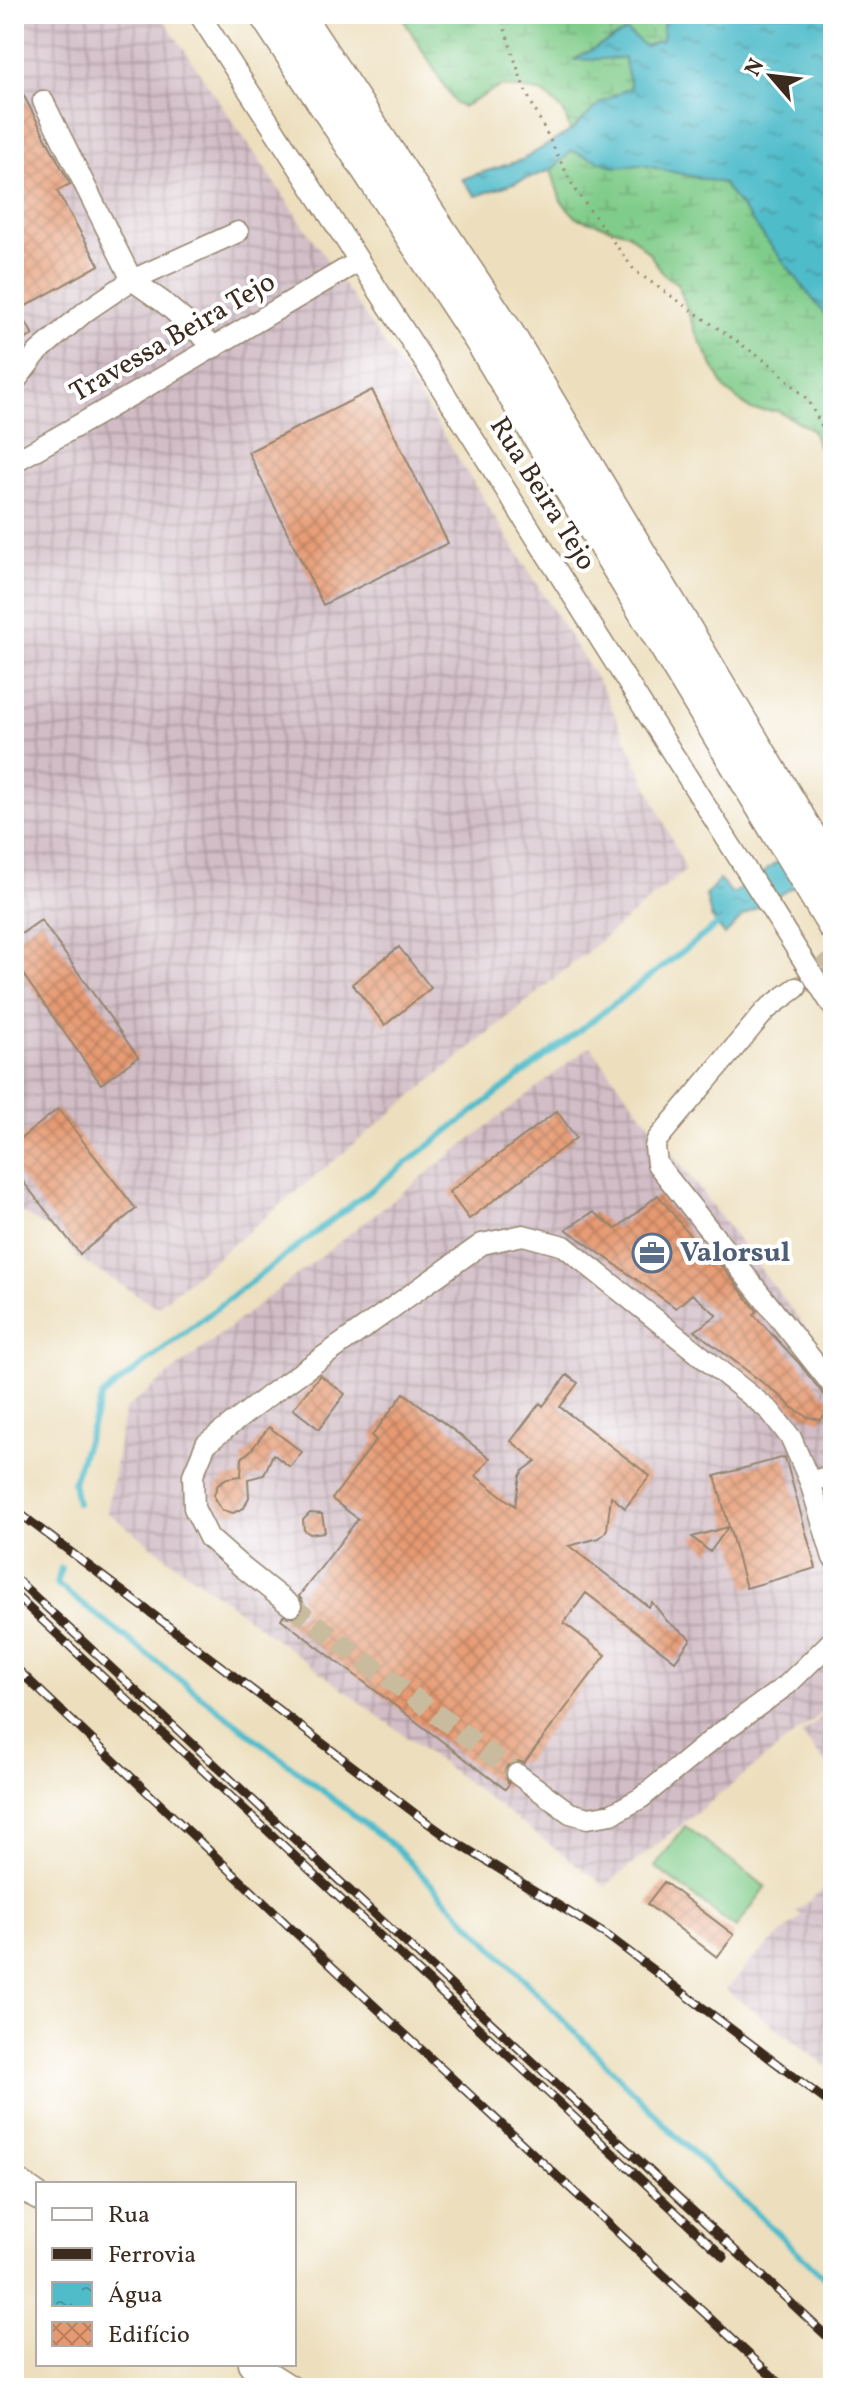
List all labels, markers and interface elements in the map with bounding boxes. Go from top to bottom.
north arrow [731,36,811,116]
text: N [738,53,773,82]
street label: Travessa Beira Tejo [63,263,283,413]
street label: Rua Beira Tejo [479,410,605,578]
office icon: Valorsul [631,1232,673,1274]
place label: Valorsul [680,1234,790,1273]
legend [36,2182,296,2366]
text: Rua [108,2199,150,2233]
text: Ferrovia [108,2239,196,2273]
text: Água [108,2279,163,2313]
text: Edifício [108,2319,190,2353]

